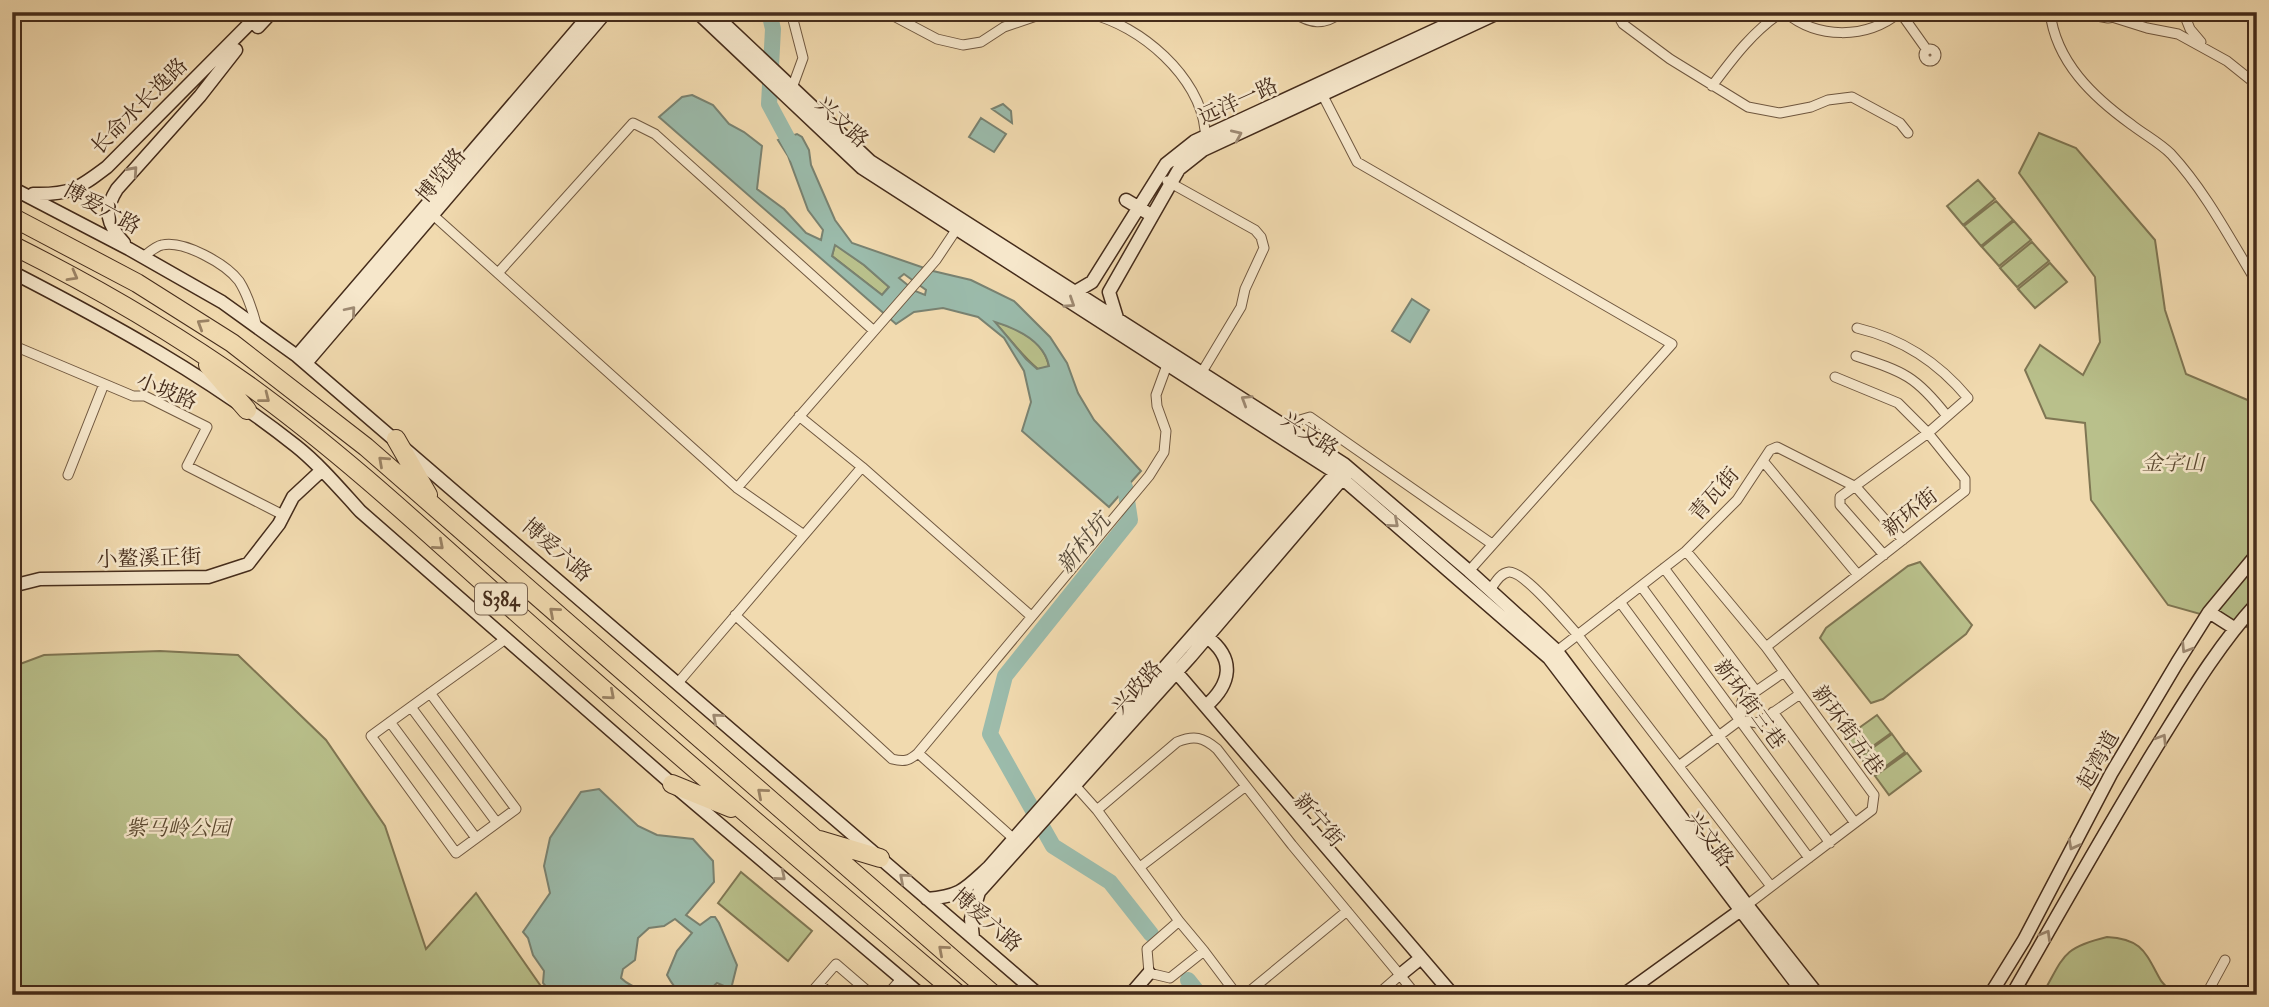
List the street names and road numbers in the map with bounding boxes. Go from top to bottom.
street label: 长命水长逸路 [85,52,193,160]
street label: 远洋一路 [1194,72,1282,131]
street label: 兴文路 [809,91,874,154]
street label: 博览路 [411,143,472,208]
street label: 博爱六路 [58,176,145,241]
street label: 小坡路 [133,367,201,416]
street label: 兴文路 [1276,406,1343,463]
street label: 青瓦街 [1684,462,1745,527]
street label: 新环街 [1877,482,1943,542]
street label: 博爱六路 [516,513,597,588]
street label: 小鳌溪正街 [96,543,202,574]
road number: S384 [475,584,527,614]
street label: 新环街三巷 [1708,654,1791,755]
street label: 兴政路 [1106,655,1168,720]
street label: 新环街五巷 [1806,680,1889,781]
street label: 起湾道 [2071,726,2126,794]
street label: 新宁街 [1288,788,1349,853]
street label: 兴文路 [1680,806,1739,873]
street label: 博爱六路 [946,883,1027,958]

